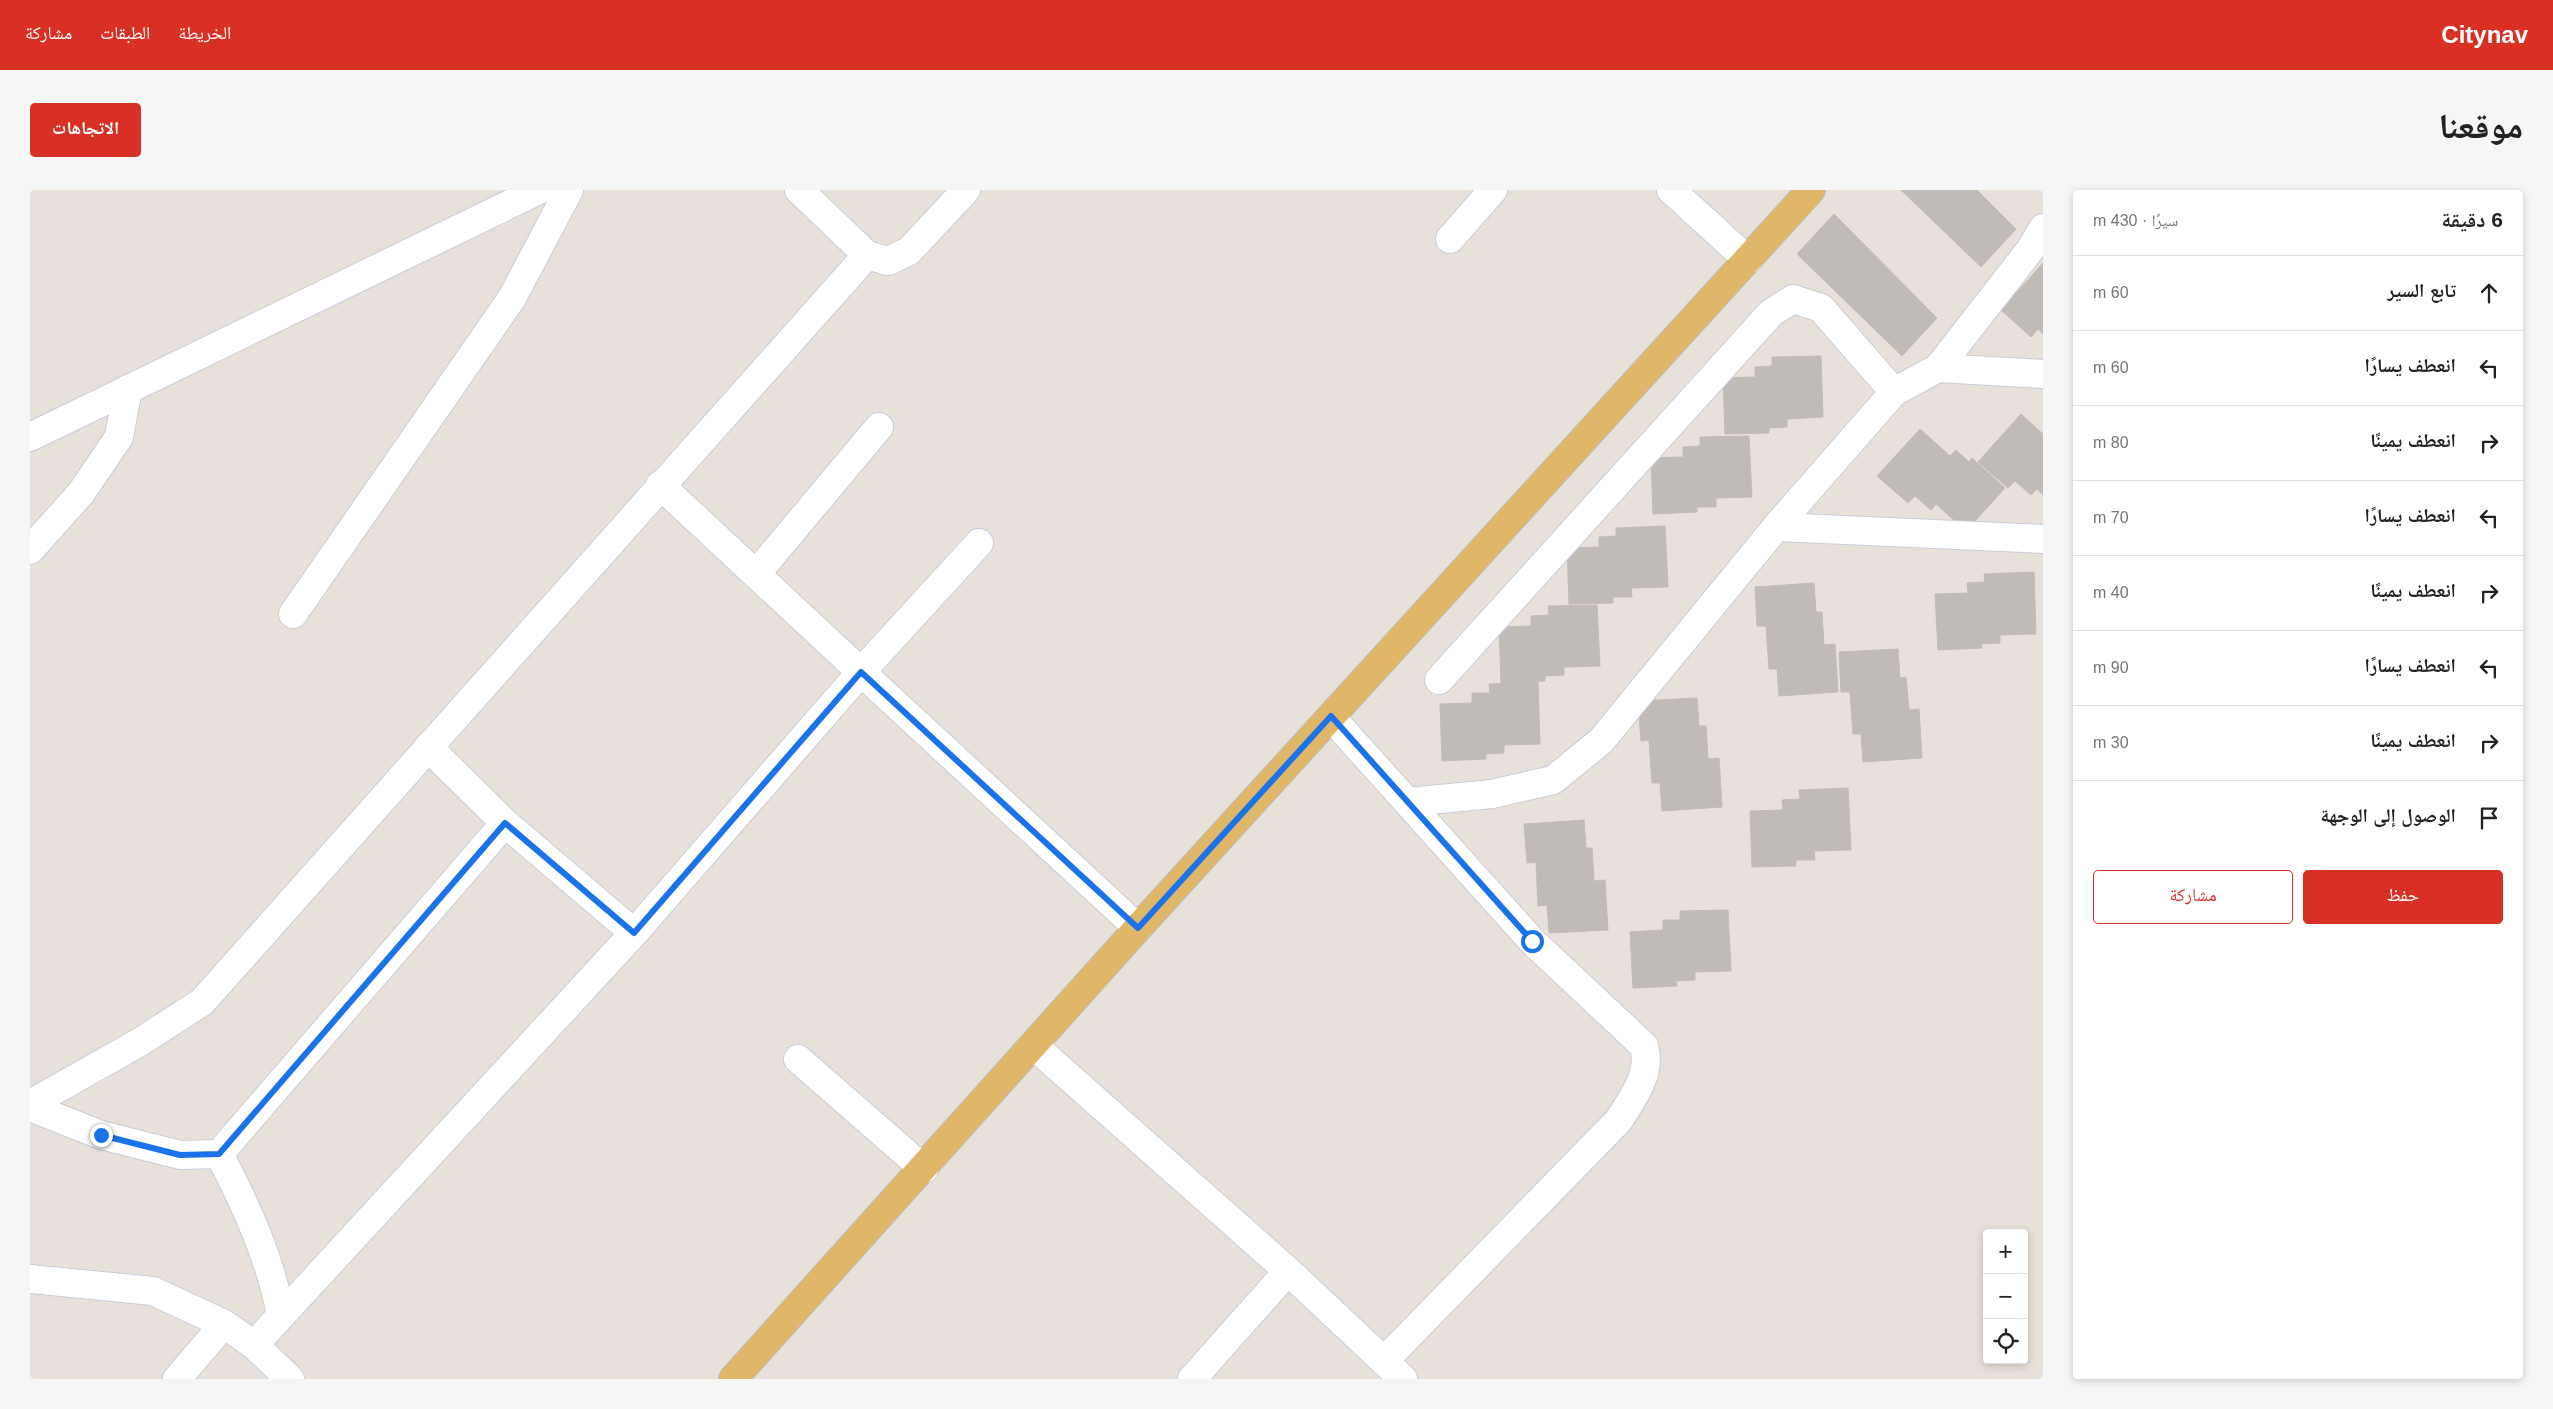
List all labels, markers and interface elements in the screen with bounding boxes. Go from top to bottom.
text: Citynav [2441,21,2528,48]
text: مشاركة [25,23,72,43]
text: الطبقات [100,23,150,43]
text: الخريطة [178,23,231,43]
button: الاتجاهات [30,103,141,157]
text: موقعنا [2438,106,2523,145]
text: 6 دقيقة [2441,208,2503,231]
text: سيرًا · 430 m [2093,212,2178,229]
icon: ahead [2475,279,2503,307]
text: تابع السير [2387,280,2456,301]
text: 60 m [2093,284,2129,301]
icon: left [2475,354,2503,382]
text: انعطف يسارًا [2365,355,2456,376]
text: 60 m [2093,359,2129,376]
icon: right [2475,429,2503,457]
text: انعطف يمينًا [2370,430,2456,451]
text: 80 m [2093,434,2129,451]
icon: left [2475,504,2503,532]
text: انعطف يسارًا [2365,505,2456,526]
text: 70 m [2093,509,2129,526]
icon: right [2475,579,2503,607]
text: انعطف يمينًا [2370,580,2456,601]
text: 40 m [2093,584,2129,601]
icon: left [2475,654,2503,682]
text: انعطف يسارًا [2365,655,2456,676]
text: 90 m [2093,659,2129,676]
icon: right [2475,729,2503,757]
text: انعطف يمينًا [2370,730,2456,751]
text: 30 m [2093,734,2129,751]
icon: arrive [2475,804,2503,832]
text: الوصول إلى الوجهة [2320,805,2456,826]
button: مشاركة [2093,870,2293,924]
button: حفظ [2303,870,2503,924]
route start [1521,930,1544,953]
route end [90,1124,113,1147]
map controls [1983,1229,2028,1364]
button: + [1983,1229,2028,1274]
button: − [1983,1274,2028,1319]
button: locate [1983,1319,2028,1364]

